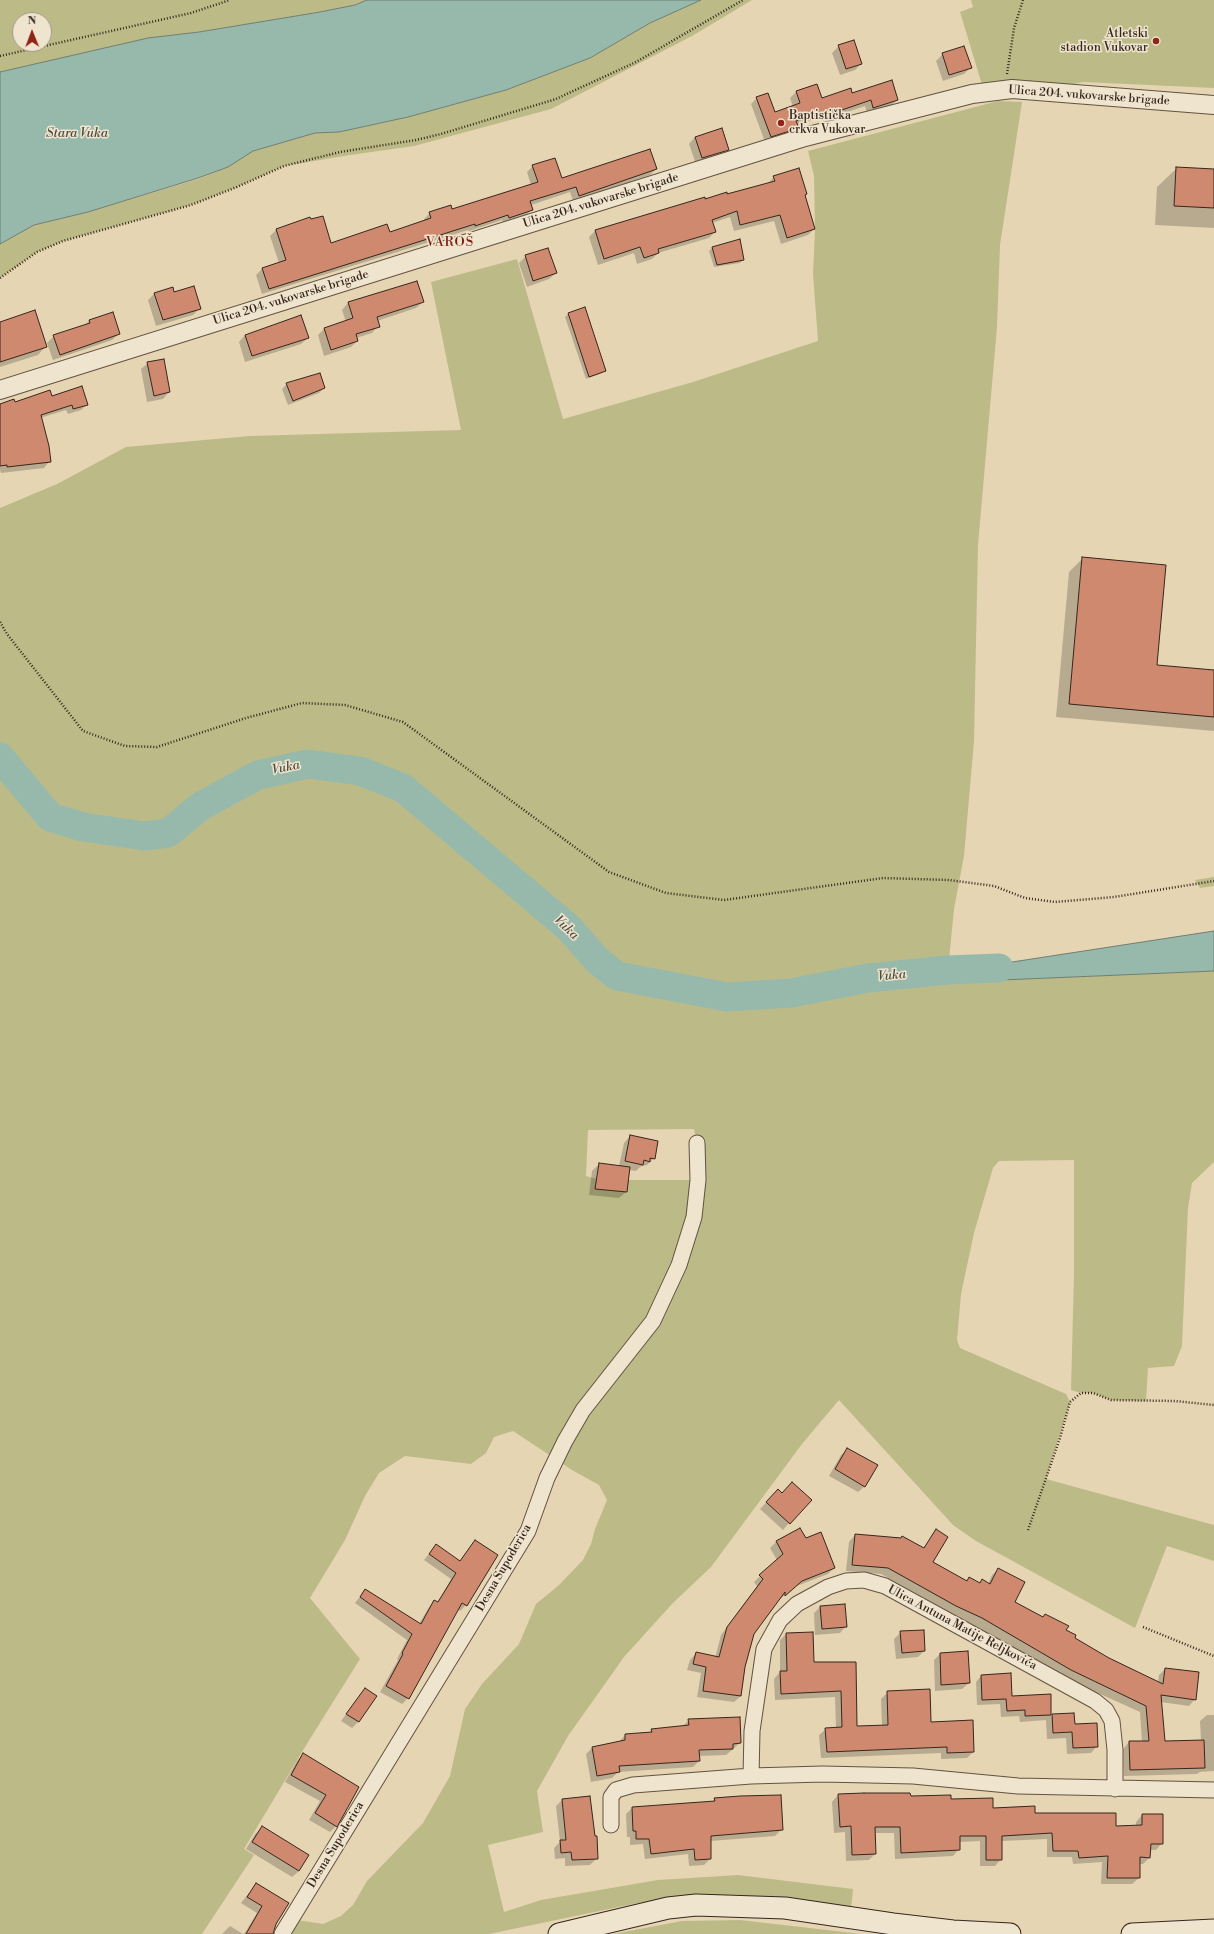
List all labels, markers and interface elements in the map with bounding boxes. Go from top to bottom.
north arrow [12,12,52,52]
text: N [27,14,36,28]
place label: Atletski stadion Vukovar [1060,27,1148,55]
marker: Atletski stadion Vukovar [1151,36,1161,46]
street label: Ulica 204. vukovarske brigade [1008,83,1170,109]
place label: Baptistička crkva Vukovar [789,109,865,137]
marker: Baptistička crkva Vukovar [776,118,786,128]
water label: Stara Vuka [46,126,108,142]
street label: Ulica 204. vukovarske brigade [521,170,681,232]
district label: VAROŠ [426,235,474,251]
street label: Ulica 204. vukovarske brigade [211,267,371,329]
water label: Vuka [271,757,301,779]
water label: Vuka [551,913,581,943]
water label: Vuka [877,967,907,985]
street label: Desna Supoderica [473,1522,535,1614]
street label: Ulica Antuna Matije Reljkovića [885,1583,1039,1673]
street label: Desna Supoderica [305,1799,367,1891]

